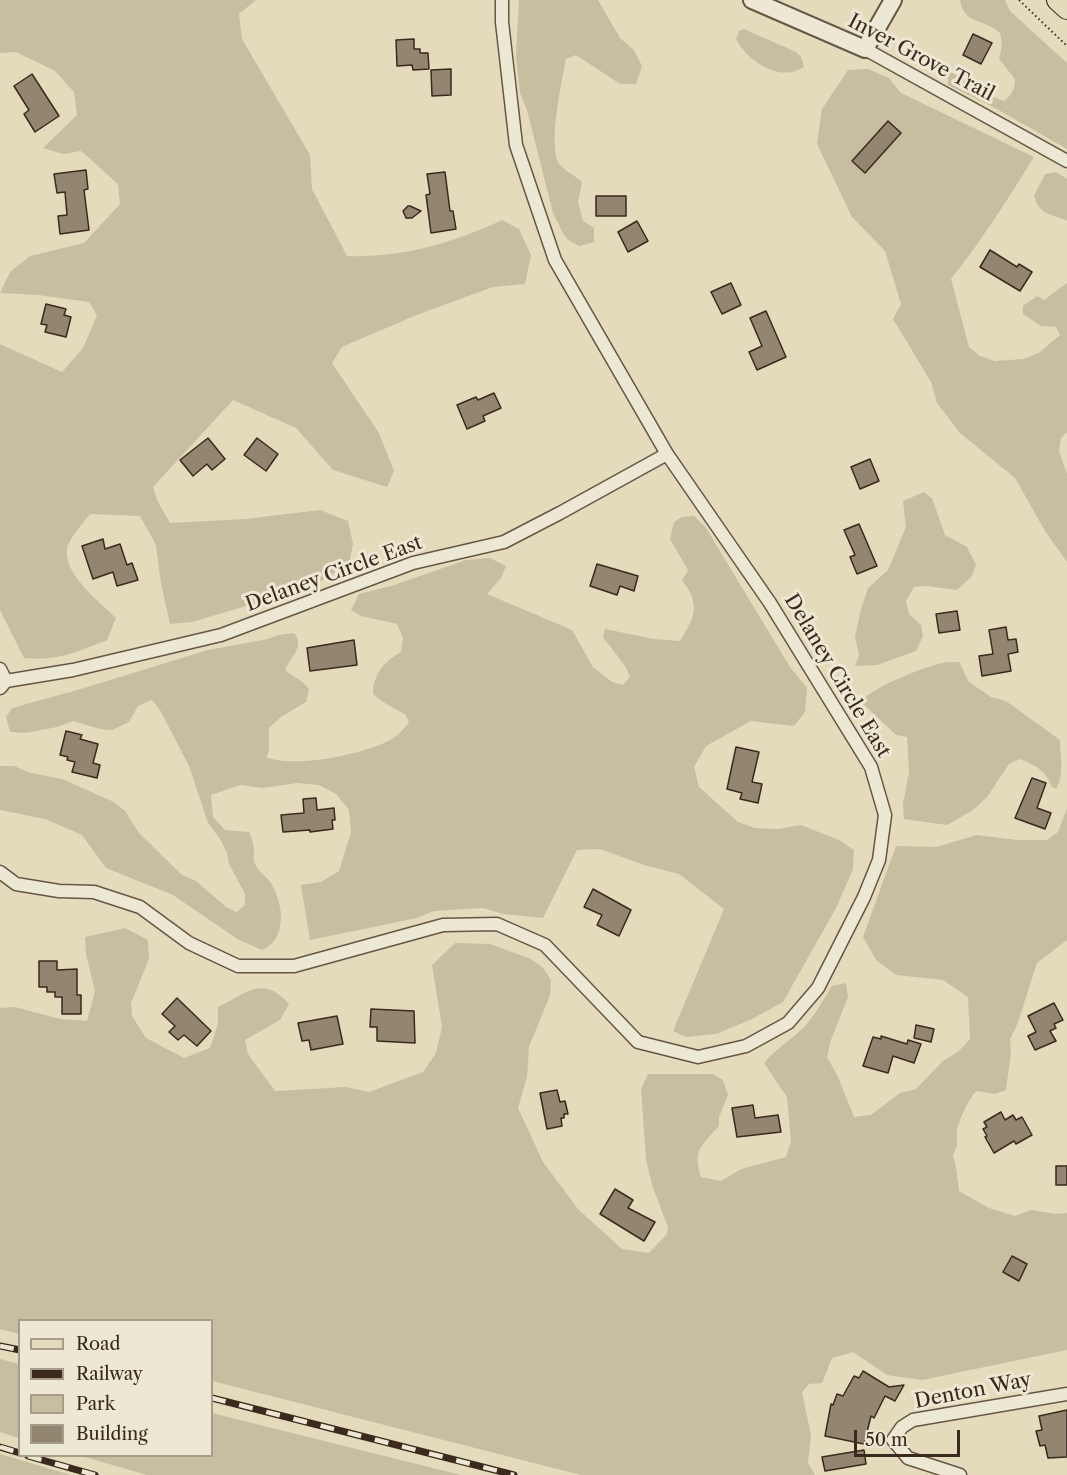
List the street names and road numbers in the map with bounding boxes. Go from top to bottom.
street label: Inver Grove Trail [844,9,998,107]
street label: Delaney Circle East [242,531,426,617]
street label: Delaney Circle East [779,590,895,762]
street label: Denton Way [913,1368,1033,1414]

